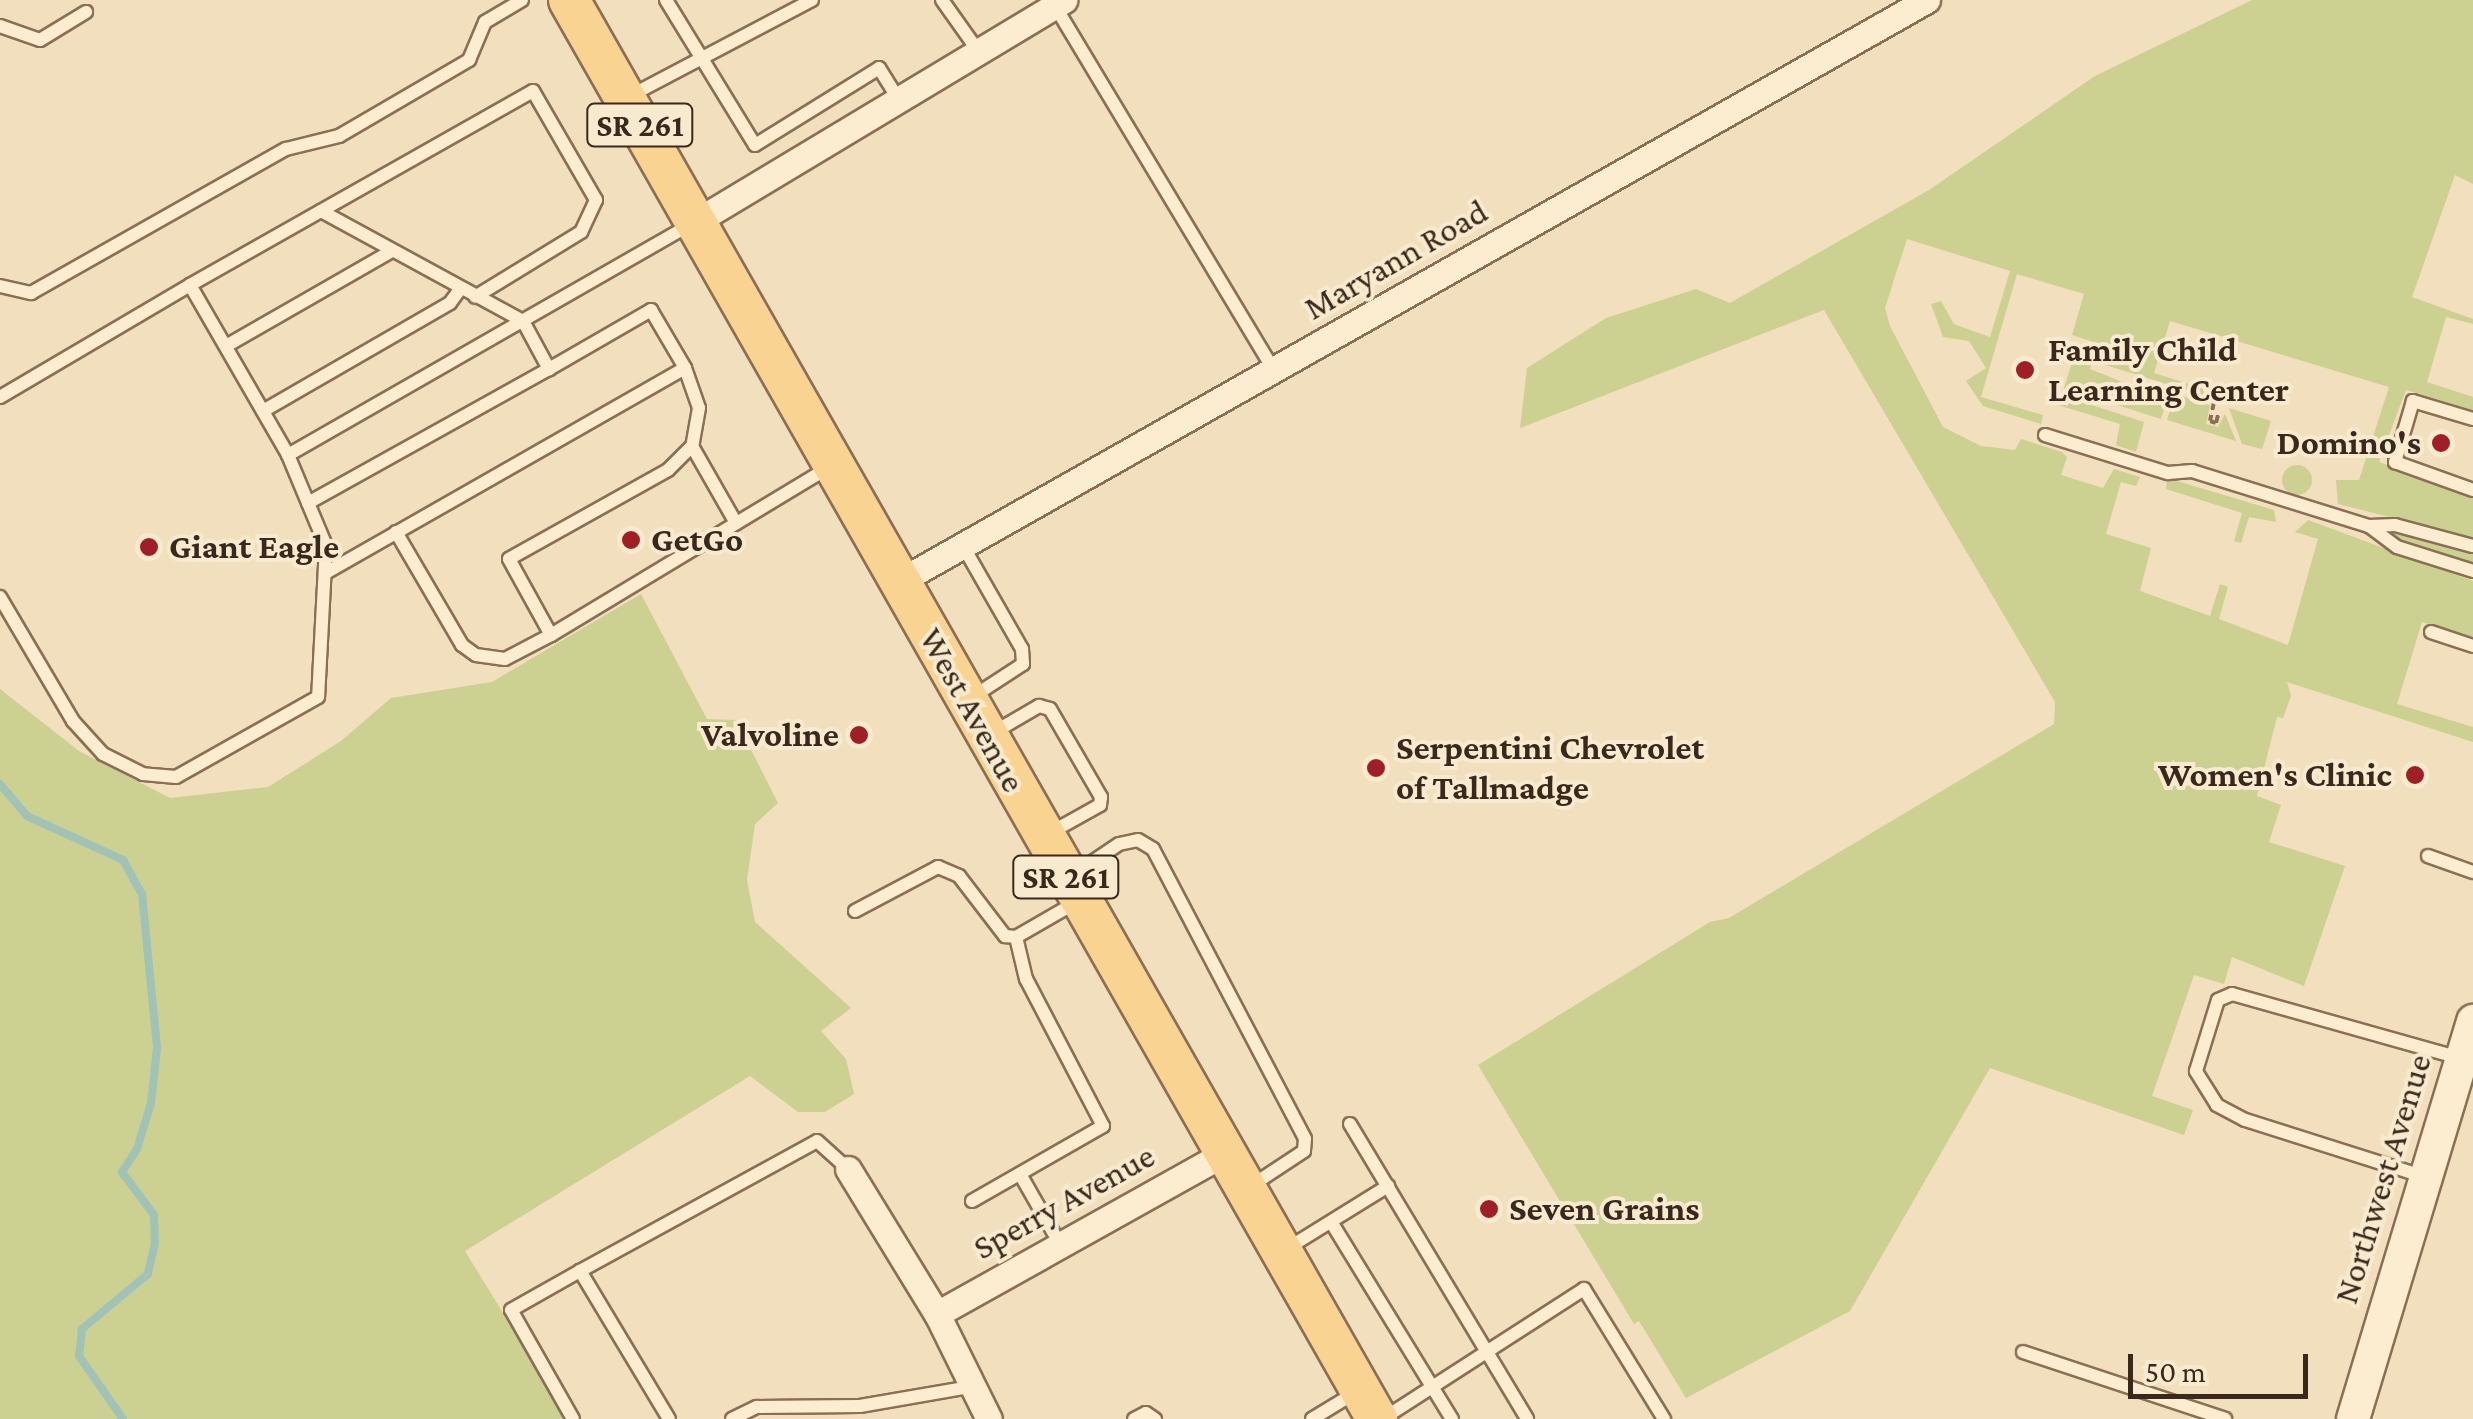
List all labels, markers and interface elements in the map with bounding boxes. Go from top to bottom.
road number: SR 261 [585,98,695,152]
street label: Maryann Road [1297,191,1495,329]
place label: Family Child Learning Center [2048,329,2289,411]
marker: Family Child Learning Center [2012,357,2038,383]
place label: Domino's [2277,422,2421,464]
marker: Domino's [2430,432,2452,454]
place label: GetGo [651,519,743,561]
place label: Giant Eagle [169,526,339,568]
marker: GetGo [620,529,642,551]
marker: Giant Eagle [138,536,160,558]
street label: West Avenue [910,621,1034,799]
place label: Valvoline [701,714,839,756]
marker: Valvoline [848,724,870,746]
place label: Serpentini Chevrolet of Tallmadge [1396,727,1704,809]
place label: Women's Clinic [2158,754,2392,796]
marker: Serpentini Chevrolet of Tallmadge [1365,757,1387,779]
marker: Women's Clinic [2402,762,2428,788]
road number: SR 261 [1011,850,1121,904]
street label: Northwest Avenue [2325,1049,2441,1309]
street label: Sperry Avenue [966,1135,1162,1269]
place label: Seven Grains [1509,1188,1700,1230]
marker: Seven Grains [1478,1198,1500,1220]
scale bar [2133,1334,2313,1396]
text: 50 m [2145,1355,2206,1388]

